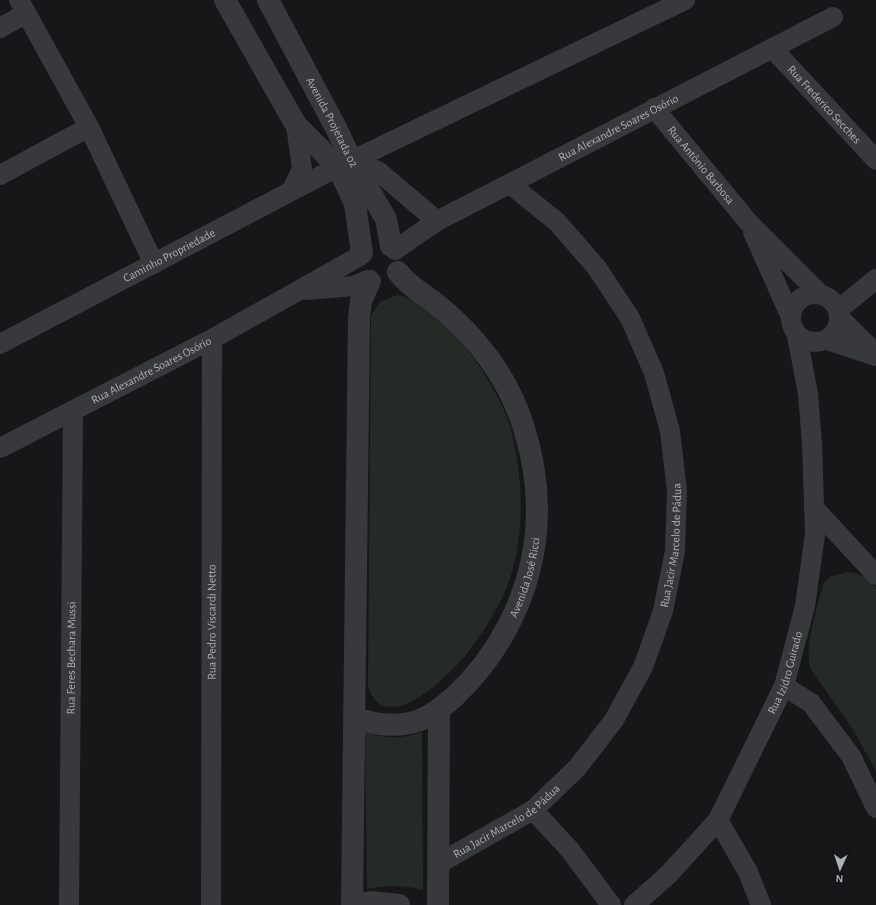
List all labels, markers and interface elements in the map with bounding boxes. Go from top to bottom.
street label: Rua Frederico Secches [785,63,863,146]
street label: Avenida Projetada 02 [304,75,361,170]
street label: Rua Alexandre Soares Osório [556,92,680,163]
street label: Rua Antônio Barbosa [665,124,737,207]
street label: Caminho Propriedade [121,226,217,284]
street label: Rua Alexandre Soares Osório [89,334,213,406]
street label: Rua Jacir Marcelo de Pádua [658,482,683,609]
street label: Avenida José Ricci [507,537,542,619]
street label: Rua Pedro Viscardi Netto [205,564,218,680]
street label: Rua Feres Bechara Mussi [65,602,77,715]
street label: Rua Izidro Guirado [765,630,804,716]
street label: Rua Jacir Marcelo de Pádua [451,782,562,860]
north arrow [820,849,860,889]
text: N [835,873,844,884]

